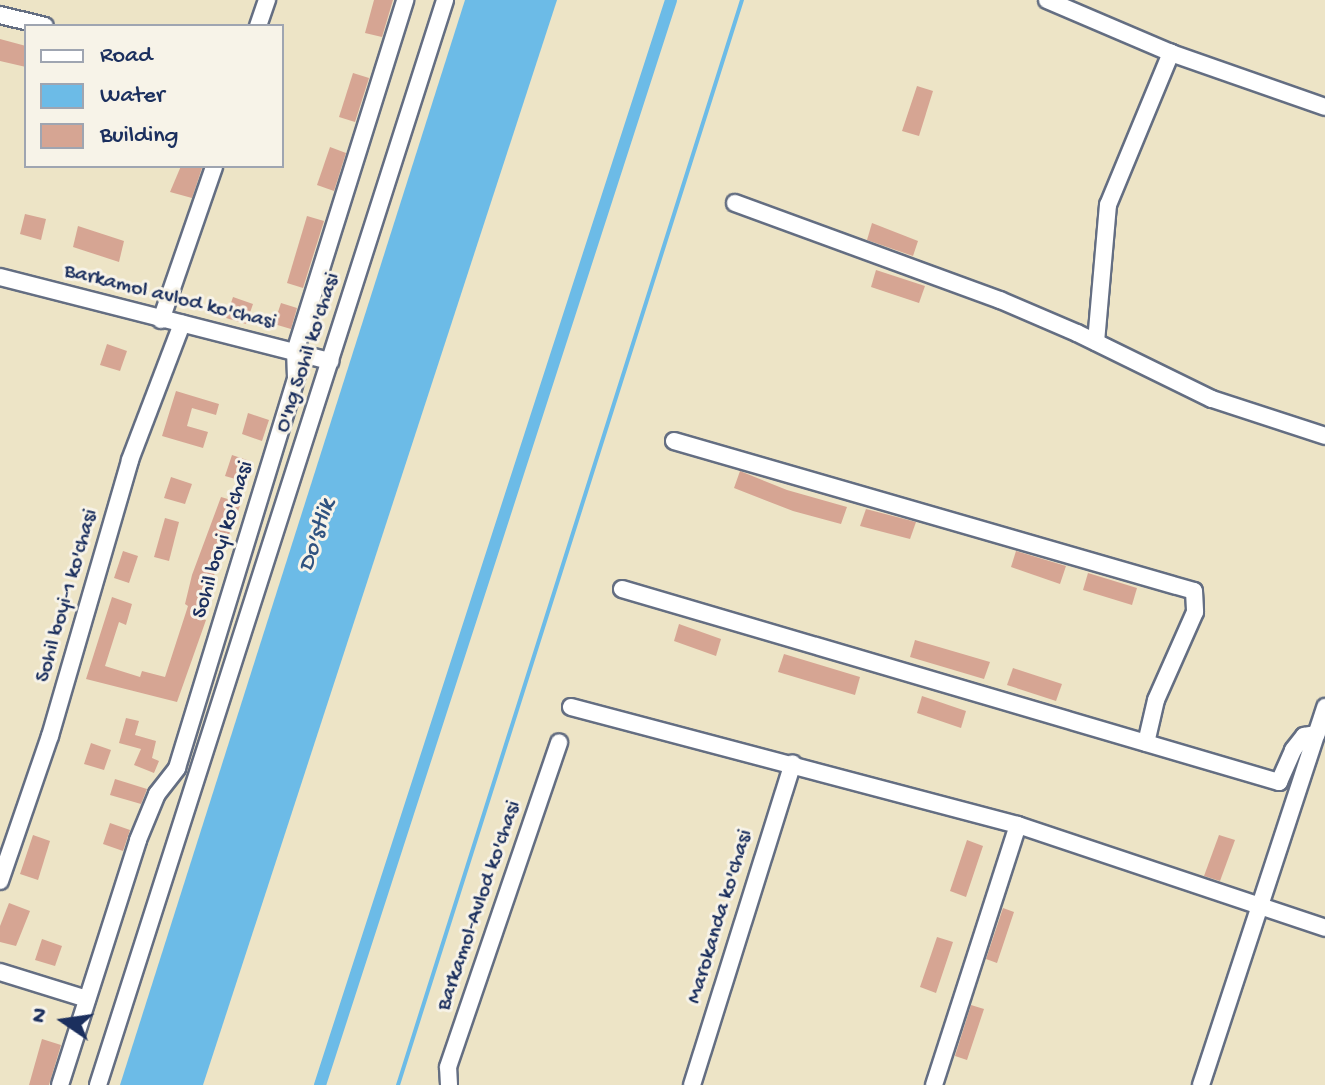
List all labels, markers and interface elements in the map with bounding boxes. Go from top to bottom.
legend [24,24,284,168]
text: Road [100,42,152,71]
text: Water [100,82,164,111]
text: Building [100,122,178,151]
street label: Barkamol avlod ko'chasi [61,259,279,337]
street label: O'ng Sohil ko'chasi [271,270,347,436]
street label: Sohil boyi ko'chasi [188,458,260,622]
water label: Do'stlik [293,496,343,576]
street label: Sohil boyi-1 ko'chasi [31,506,105,686]
street label: Barkamol-Avlod ko'chasi [432,798,528,1014]
street label: Marokanda ko'chasi [682,827,760,1007]
north arrow [24,981,104,1061]
text: N [26,1006,55,1026]

